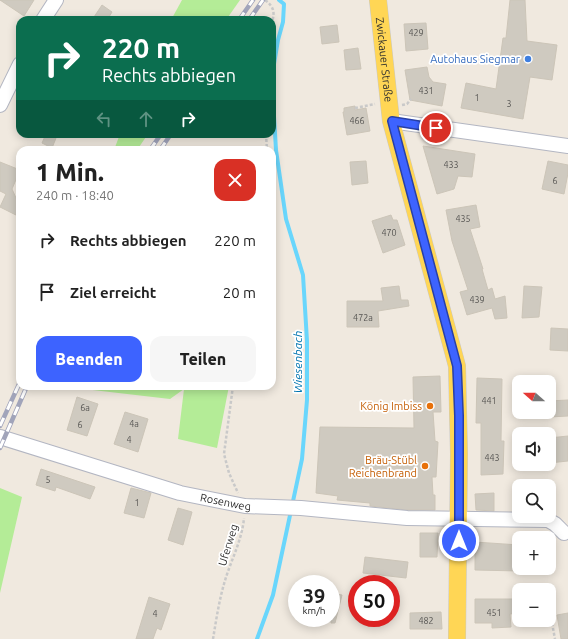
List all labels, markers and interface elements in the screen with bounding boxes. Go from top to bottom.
street label: Zwickauer Straße [374,17,395,103]
house number: 429 [408,28,424,38]
icon: right [36,32,88,84]
text: 220 m [102,32,180,63]
place label: Autohaus Siegmar [430,53,521,65]
marker: Autohaus Siegmar [523,54,533,64]
text: Rechts abbiegen [102,65,236,85]
house number: 431 [418,86,434,96]
house number: 1 [474,93,480,103]
house number: 3 [506,99,512,109]
icon: left [93,108,115,130]
icon: ahead [135,108,157,130]
icon: right [177,108,199,130]
pin [419,111,453,145]
house number: 466 [349,116,365,126]
icon: arrive [425,117,447,139]
text: 1 Min. [36,159,104,186]
button: close [214,159,256,201]
house number: 433 [443,160,459,170]
house number: 6 [552,176,558,186]
text: 240 m · 18:40 [36,188,114,202]
house number: 435 [455,214,471,224]
house number: 470 [381,228,397,238]
icon: right [36,229,58,251]
text: Rechts abbiegen [70,232,187,249]
text: 220 m [214,232,256,249]
icon: arrive [36,281,58,303]
text: Ziel erreicht [70,284,156,301]
text: 20 m [223,284,256,301]
house number: 439 [469,295,485,305]
house number: 472a [353,313,373,323]
water label: Wiesenbach [291,331,304,393]
button: Beenden [36,336,142,382]
button: Teilen [150,336,256,382]
north arrow [512,375,556,419]
map controls [512,375,556,627]
house number: 441 [481,396,497,406]
place label: König Imbiss [360,400,422,412]
marker: König Imbiss [425,401,435,411]
house number: 6a [80,403,90,413]
house number: 4a [129,419,139,429]
house number: 6 [77,420,83,430]
button: sound [512,427,556,471]
house number: 4 [126,435,132,445]
house number: 443 [484,453,500,463]
place label: Bräu-Stübl Reichenbrand [349,454,417,479]
marker: Bräu-Stübl Reichenbrand [420,461,430,471]
house number: 5 [45,475,51,485]
button: search [512,479,556,523]
street label: Rosenweg [199,491,251,512]
house number: 1 [134,498,140,508]
position arrow [438,520,480,562]
street label: Uferweg [216,523,240,567]
button: + [512,531,556,575]
speed limit sign: 50 [348,575,400,627]
button: − [512,583,556,627]
text: 39 [303,584,325,607]
text: km/h [302,605,326,616]
house number: 451 [486,608,502,618]
house number: 4 [152,609,158,619]
house number: 482 [418,616,434,626]

